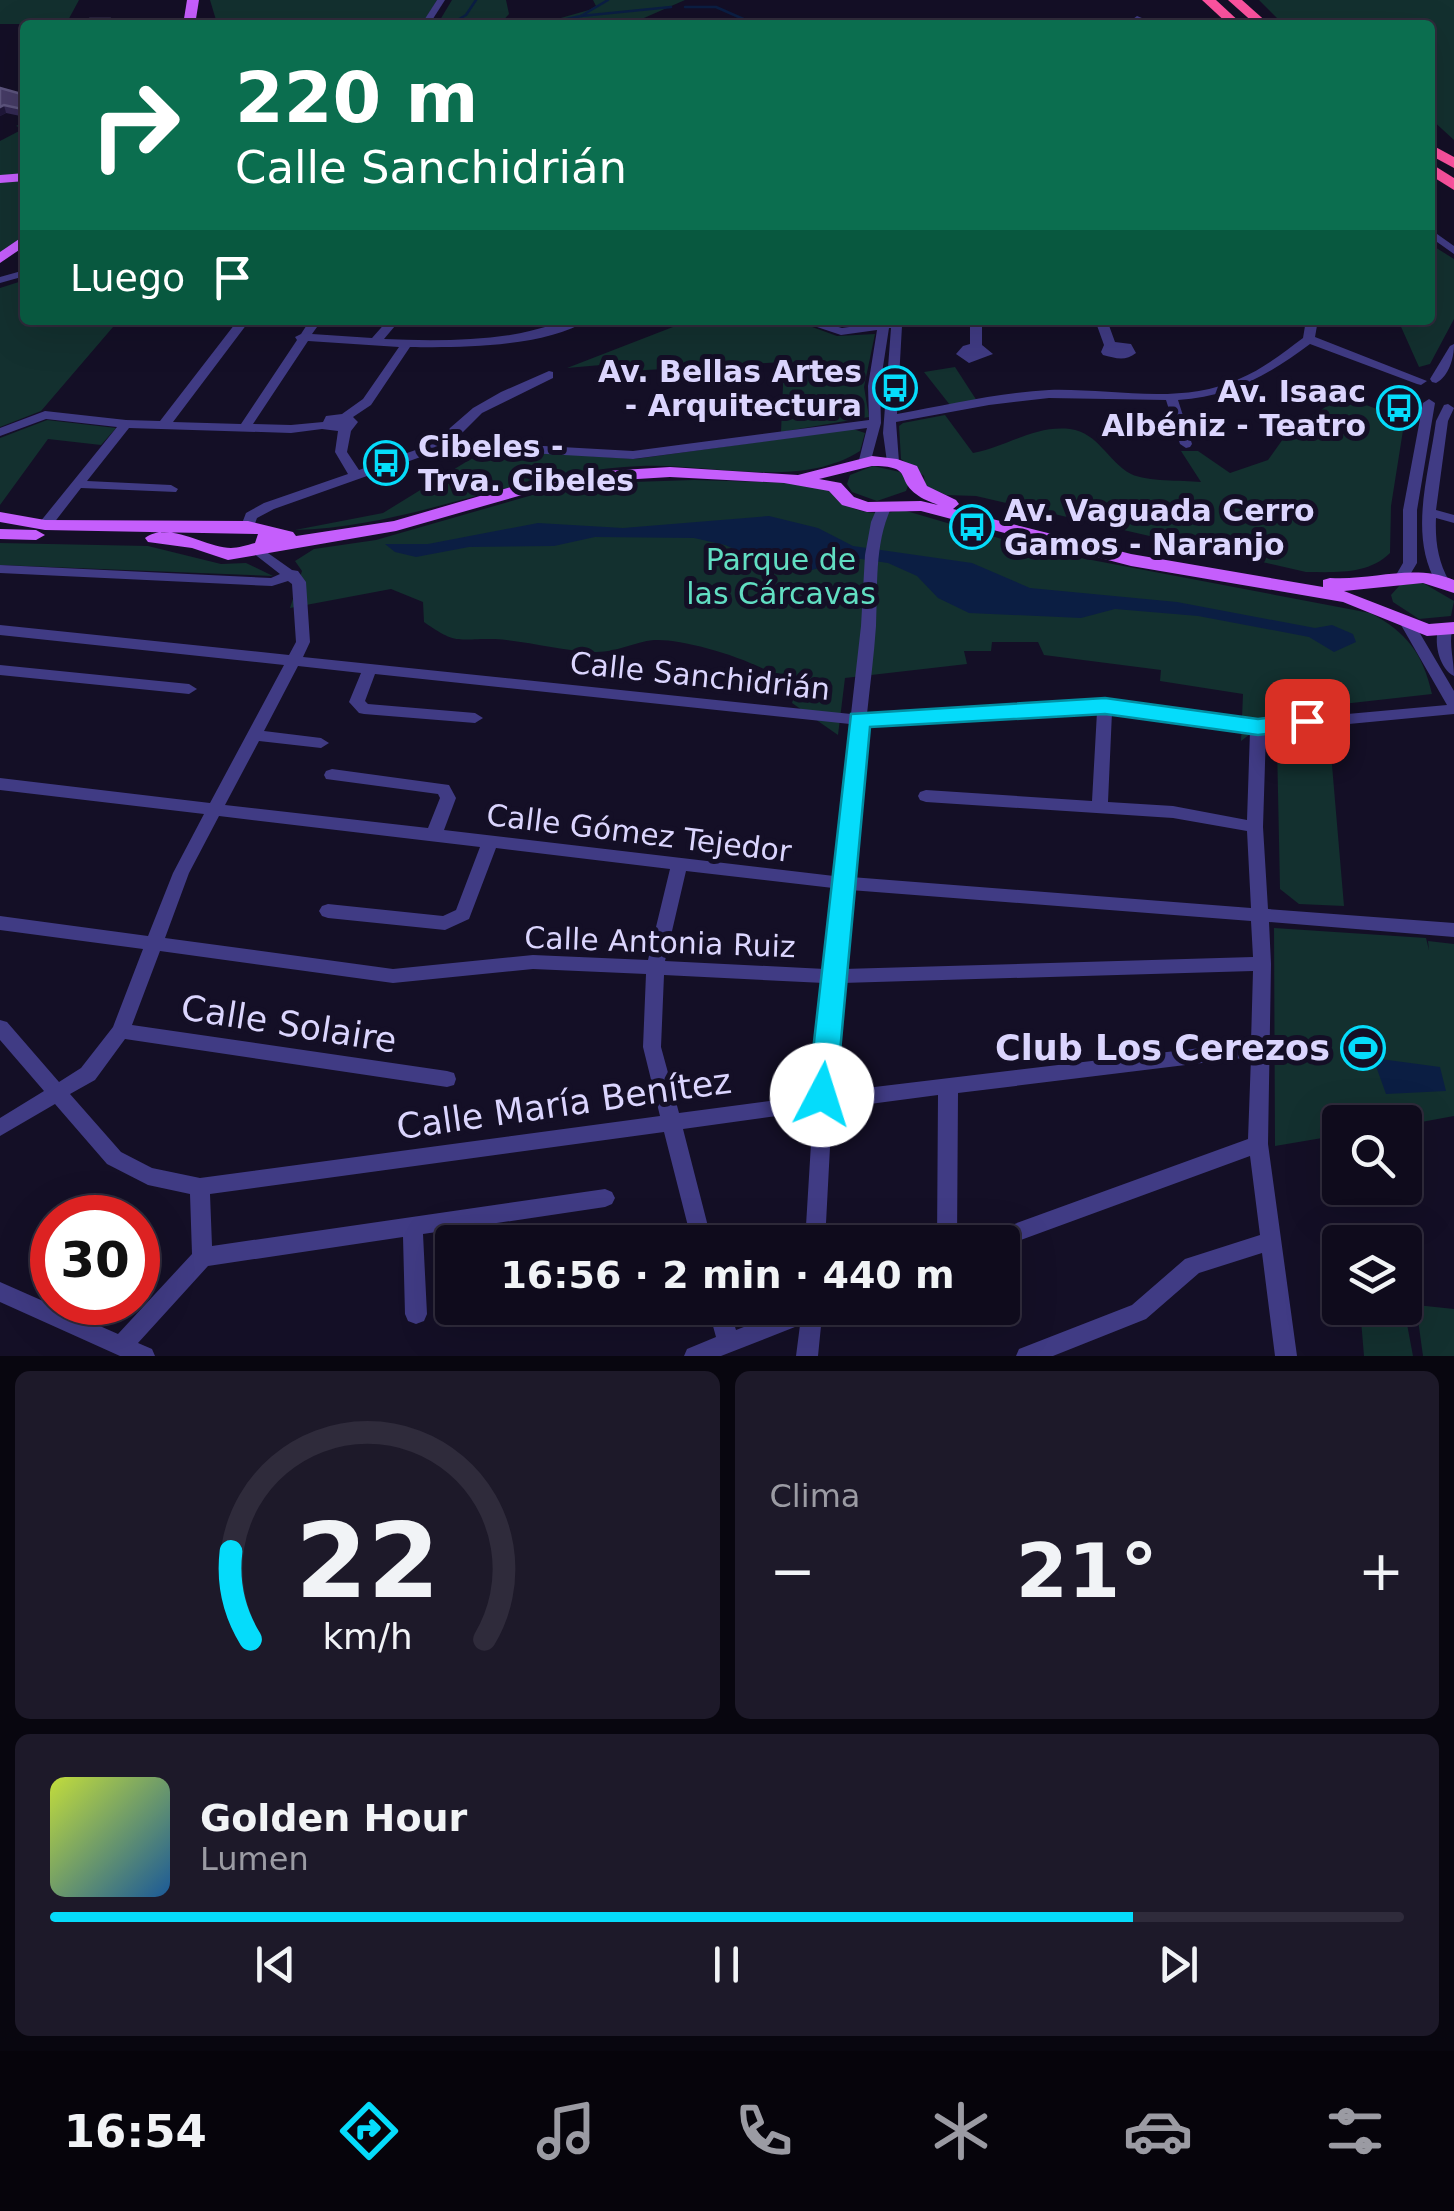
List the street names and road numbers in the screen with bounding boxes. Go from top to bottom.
street label: Calle Sanchidrián [568,645,832,707]
street label: Calle Gómez Tejedor [485,797,794,869]
street label: Calle Antonia Ruiz [524,920,796,964]
street label: Calle Solaire [178,987,400,1061]
street label: Calle María Benítez [394,1061,734,1147]

